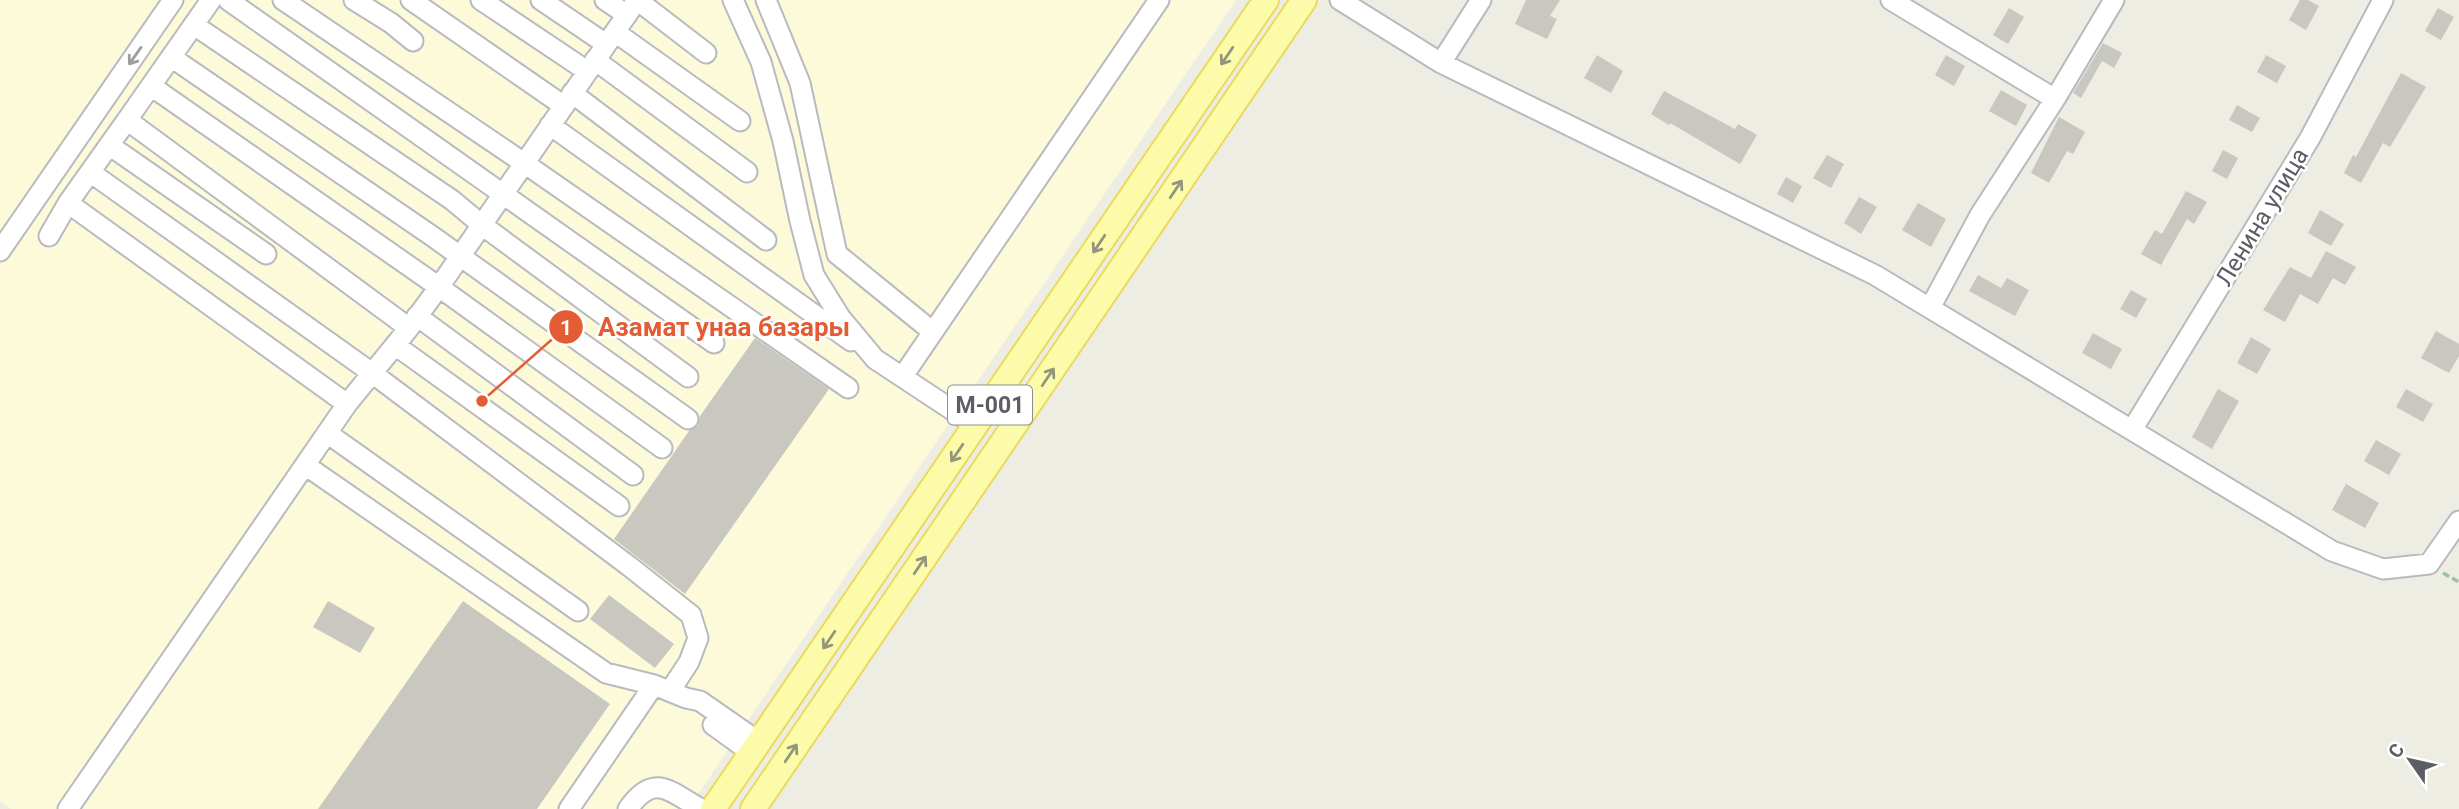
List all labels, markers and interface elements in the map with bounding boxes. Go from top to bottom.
one-way arrow [128,46,142,65]
one-way arrow [1220,46,1234,65]
street label: Ленина улица [2210,143,2314,291]
one-way arrow [1169,179,1183,199]
one-way arrow [1092,234,1106,253]
callout: Азамат унаа базары [549,304,864,351]
text: Азамат унаа базары [598,312,850,342]
text: 1 [560,316,572,340]
one-way arrow [1041,367,1055,387]
road number: M-001 [948,386,1032,424]
one-way arrow [950,442,964,462]
one-way arrow [913,555,927,575]
one-way arrow [822,630,836,650]
north arrow [2375,725,2445,795]
text: С [2383,739,2409,762]
one-way arrow [785,743,799,763]

